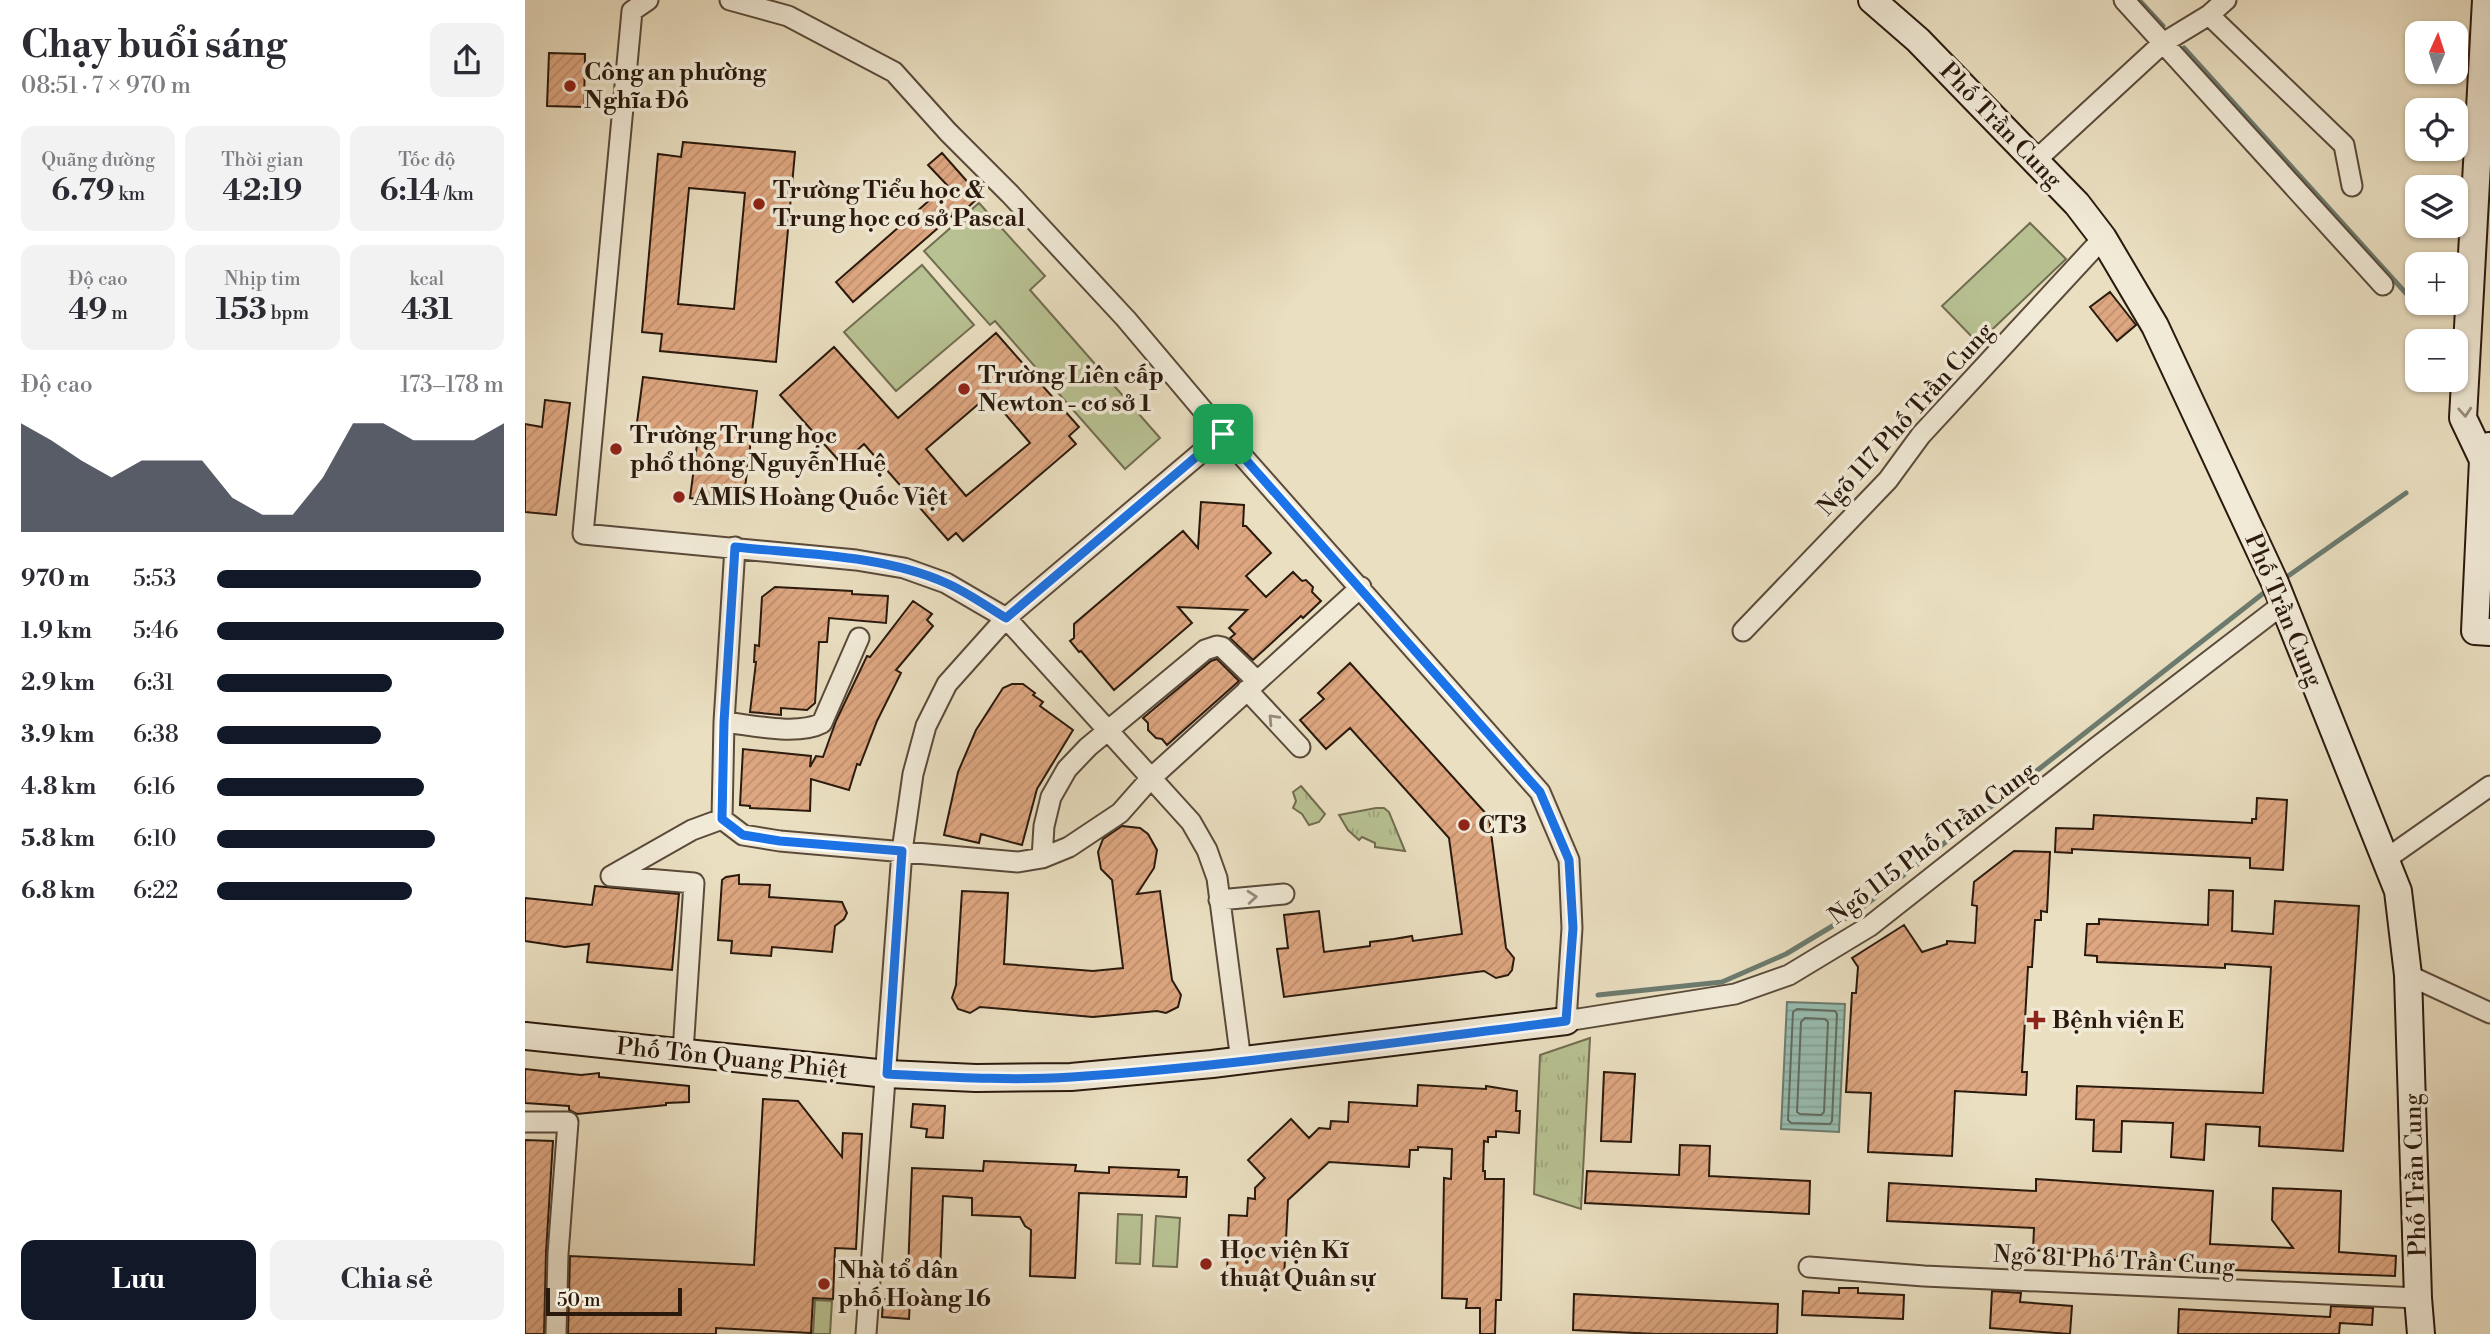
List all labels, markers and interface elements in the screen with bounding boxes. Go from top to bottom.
north arrow [2405,21,2467,84]
map controls [2405,21,2468,392]
text: Chạy buổi sáng [21,22,287,69]
button: share [430,23,504,97]
street label: Phố Trần Cung [1933,56,2068,195]
place label: Công an phường Nghĩa Đô [584,58,768,116]
text: 08:51 · 7 × 970 m [21,72,191,100]
marker: Công an phường Nghĩa Đô [562,78,578,94]
button: locate [2405,98,2468,161]
text: Quãng đường [41,148,155,172]
text: Thời gian [221,148,304,172]
text: Tốc độ [398,148,455,172]
text: 6.79 [51,172,115,210]
text: 42:19 [223,172,302,210]
text: 6:14 [380,172,440,210]
button: layers [2405,175,2468,238]
place label: Trường Tiểu học & Trung học cơ sở Pascal [773,176,1025,234]
text: km [115,182,145,206]
text: /km [440,182,474,206]
marker: Trường Tiểu học & Trung học cơ sở Pascal [751,196,767,212]
button: + [2405,252,2468,315]
text: Độ cao [69,267,128,291]
text: Nhịp tim [224,267,301,291]
text: kcal [410,267,444,291]
text: 49 [68,291,107,329]
text: 153 [216,291,267,329]
text: 431 [401,291,453,329]
text: m [107,301,128,325]
text: bpm [267,301,309,325]
street label: Ngõ 117 Phố Trần Cung [1811,316,2001,522]
button: − [2405,329,2468,392]
place label: Trường Liên cấp Newton - cơ sở 1 [978,361,1164,419]
text: Độ cao [21,371,93,399]
text: 173–178 m [400,371,504,399]
marker: Trường Liên cấp Newton - cơ sở 1 [956,381,972,397]
pin [1193,404,1253,464]
one-way arrow [2457,406,2472,417]
icon: arrive [1204,415,1242,453]
place label: Trường Trung học phổ thông Nguyễn Huệ [630,421,886,479]
marker: Trường Trung học phổ thông Nguyễn Huệ [608,441,624,457]
place label: AMIS Hoàng Quốc Việt [692,483,948,513]
marker: AMIS Hoàng Quốc Việt [671,489,687,505]
street label: Phố Trần Cung [2237,529,2329,692]
text: 970 m [21,565,90,593]
text: 5:53 [133,565,176,593]
text: 1.9 km [21,617,92,645]
text: 5:46 [133,617,179,645]
text: 2.9 km [21,669,95,697]
text: 6:31 [133,669,174,697]
one-way arrow [1269,714,1282,727]
text: 3.9 km [21,721,94,749]
text: 6:38 [133,721,179,749]
street label: Ngõ 115 Phố Trần Cung [1823,756,2043,932]
text: 4.8 km [21,773,96,801]
text: 6:16 [133,773,175,801]
place label: CT3 [1478,811,1527,841]
marker: CT3 [1456,817,1472,833]
text: 5.8 km [21,825,95,853]
text: 6:10 [133,825,177,853]
text: 6.8 km [21,877,95,905]
text: 6:22 [133,877,178,905]
one-way arrow [1247,890,1258,905]
place label: Bệnh viện E [2052,1006,2184,1036]
marker: Bệnh viện E [2026,1010,2046,1030]
street label: Phố Tôn Quang Phiệt [615,1032,849,1086]
street label: Phố Trần Cung [2398,1092,2434,1257]
place label: Học viện Kĩ thuật Quân sự [1220,1236,1376,1294]
button: Lưu [21,1240,256,1320]
button: Chia sẻ [270,1240,504,1320]
street label: Ngõ 81 Phố Trần Cung [1992,1240,2236,1282]
place label: Nhà tổ dân phố Hoàng 16 [838,1256,991,1314]
marker: Học viện Kĩ thuật Quân sự [1198,1256,1214,1272]
marker: Nhà tổ dân phố Hoàng 16 [816,1276,832,1292]
scale bar [546,1285,683,1317]
text: 50 m [557,1288,601,1312]

